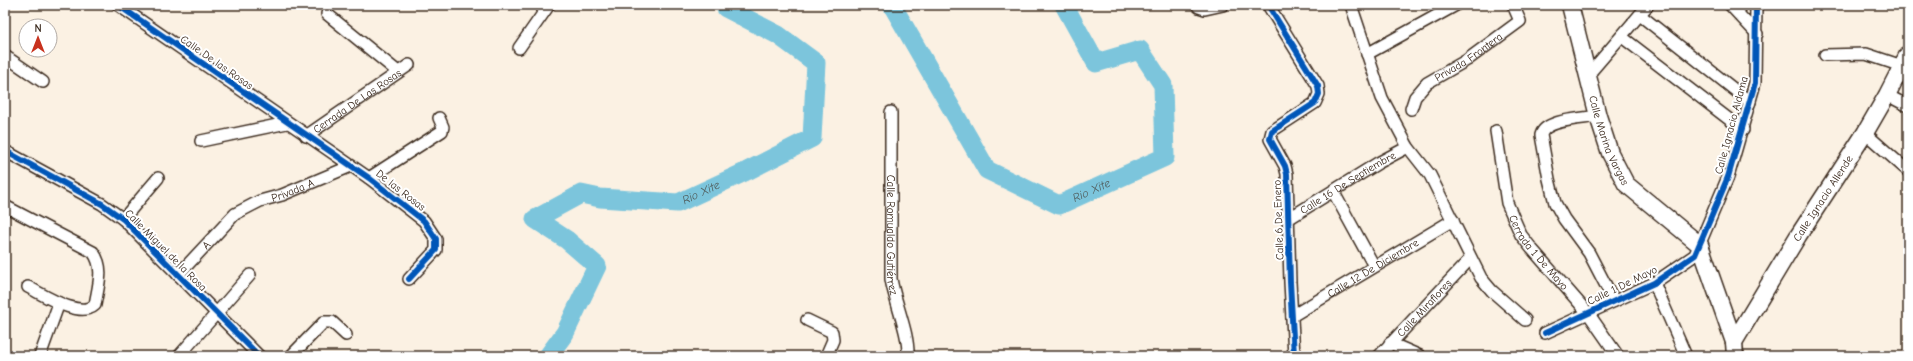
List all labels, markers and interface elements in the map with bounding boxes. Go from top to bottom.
north arrow [18,18,58,58]
text: N [34,22,42,35]
street label: Privada Frontera [1432,30,1505,84]
street label: Calle De las Rosas [178,32,256,93]
street label: Cerrada De Las Rosas [311,66,404,136]
street label: Calle Ignacio Aldama [1712,75,1751,175]
street label: Calle Marina Vargas [1586,94,1632,188]
street label: Calle 16 De Septiembre [1298,149,1398,217]
street label: Calle Ignacio Allende [1790,153,1856,244]
street label: De las Rosas [373,167,428,214]
street label: Calle Romualdo Gutiérrez [884,175,900,297]
street label: Privada A [270,176,317,205]
water label: Rio Xite [1070,176,1113,205]
water label: Rio Xite [680,178,722,207]
street label: Calle 6 De Enero [1271,179,1286,260]
street label: Calle Miguel de la Rosa [122,207,209,294]
street label: Cerrada 1 De Mayo [1506,213,1571,293]
street label: Calle 12 De Diciembre [1325,236,1421,300]
street label: A [199,238,214,252]
street label: Calle 1 De Mayo [1585,263,1659,308]
street label: Calle Miraflores [1395,277,1455,340]

